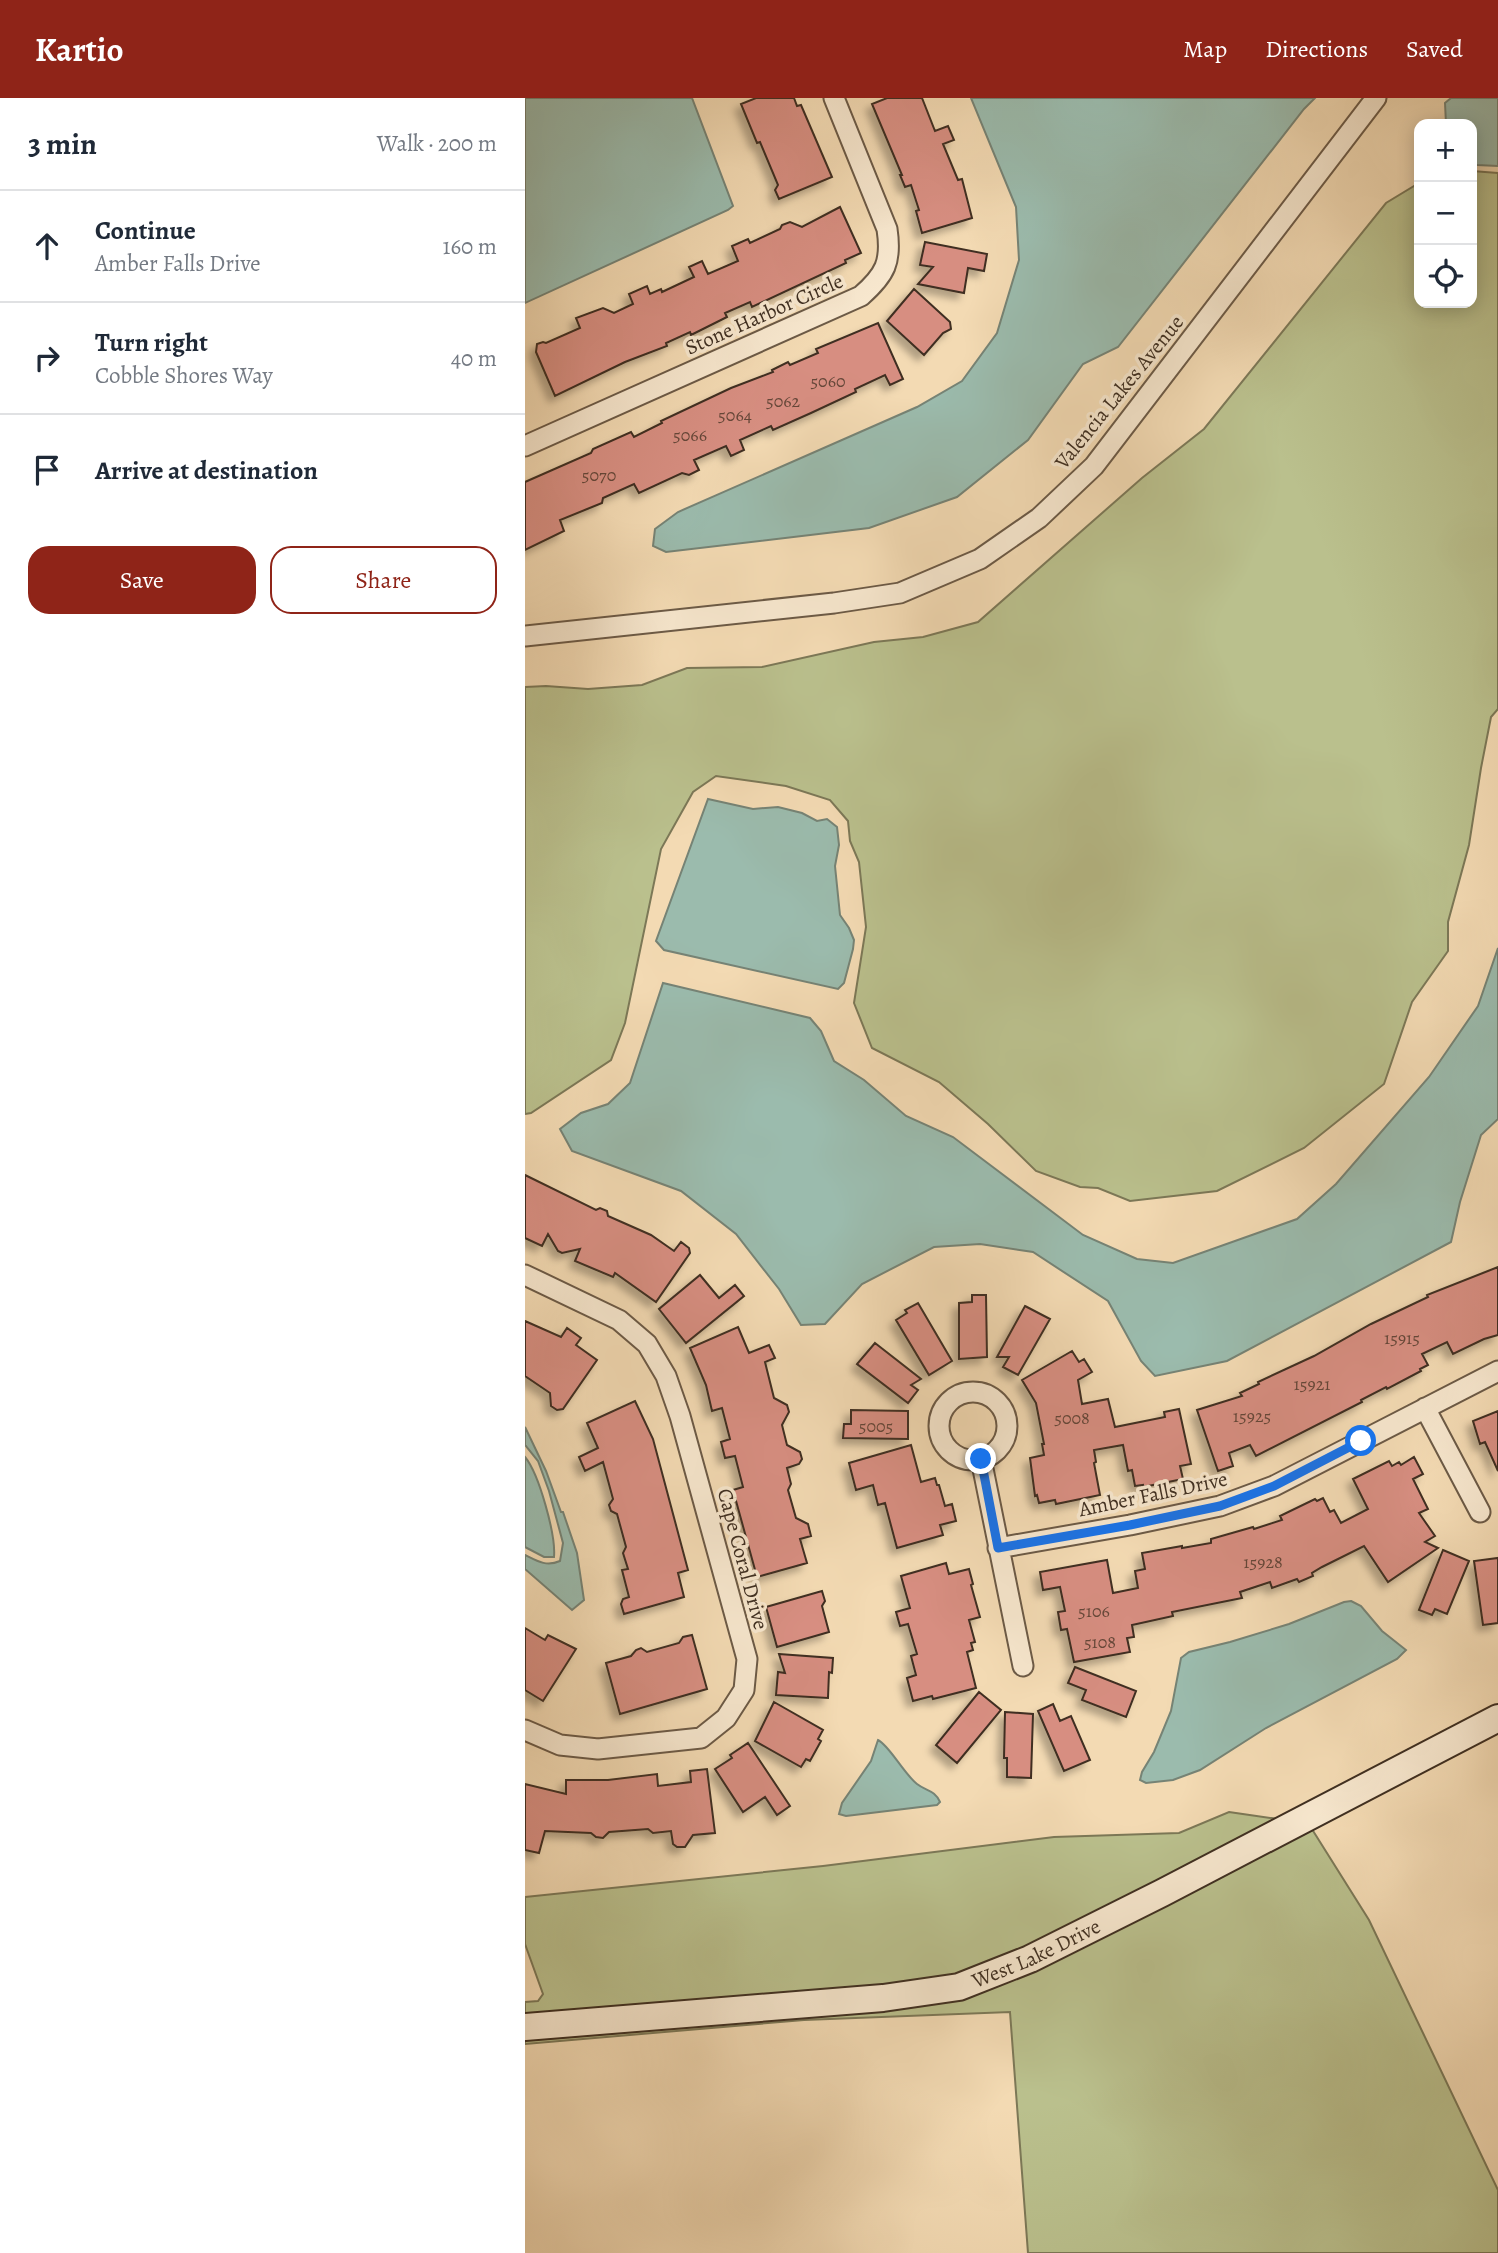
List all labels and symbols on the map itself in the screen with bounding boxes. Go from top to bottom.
street label: Stone Harbor Circle [681,267,847,361]
street label: Valencia Lakes Avenue [1047,309,1190,476]
house number: 5060 [810,369,846,393]
house number: 5062 [766,389,801,413]
house number: 5064 [718,403,752,427]
house number: 5066 [673,423,707,447]
house number: 5070 [582,463,616,487]
house number: 15915 [1384,1326,1420,1350]
house number: 15921 [1294,1372,1330,1396]
house number: 15925 [1233,1404,1271,1428]
house number: 5008 [1054,1406,1090,1430]
house number: 5005 [859,1414,893,1438]
route start [1345,1425,1376,1456]
route end [965,1443,996,1474]
street label: Amber Falls Drive [1075,1465,1230,1524]
street label: Cape Coral Drive [711,1485,775,1633]
house number: 15928 [1243,1550,1283,1574]
house number: 5106 [1078,1599,1110,1623]
house number: 5108 [1084,1630,1116,1654]
street label: West Lake Drive [967,1912,1105,1995]

